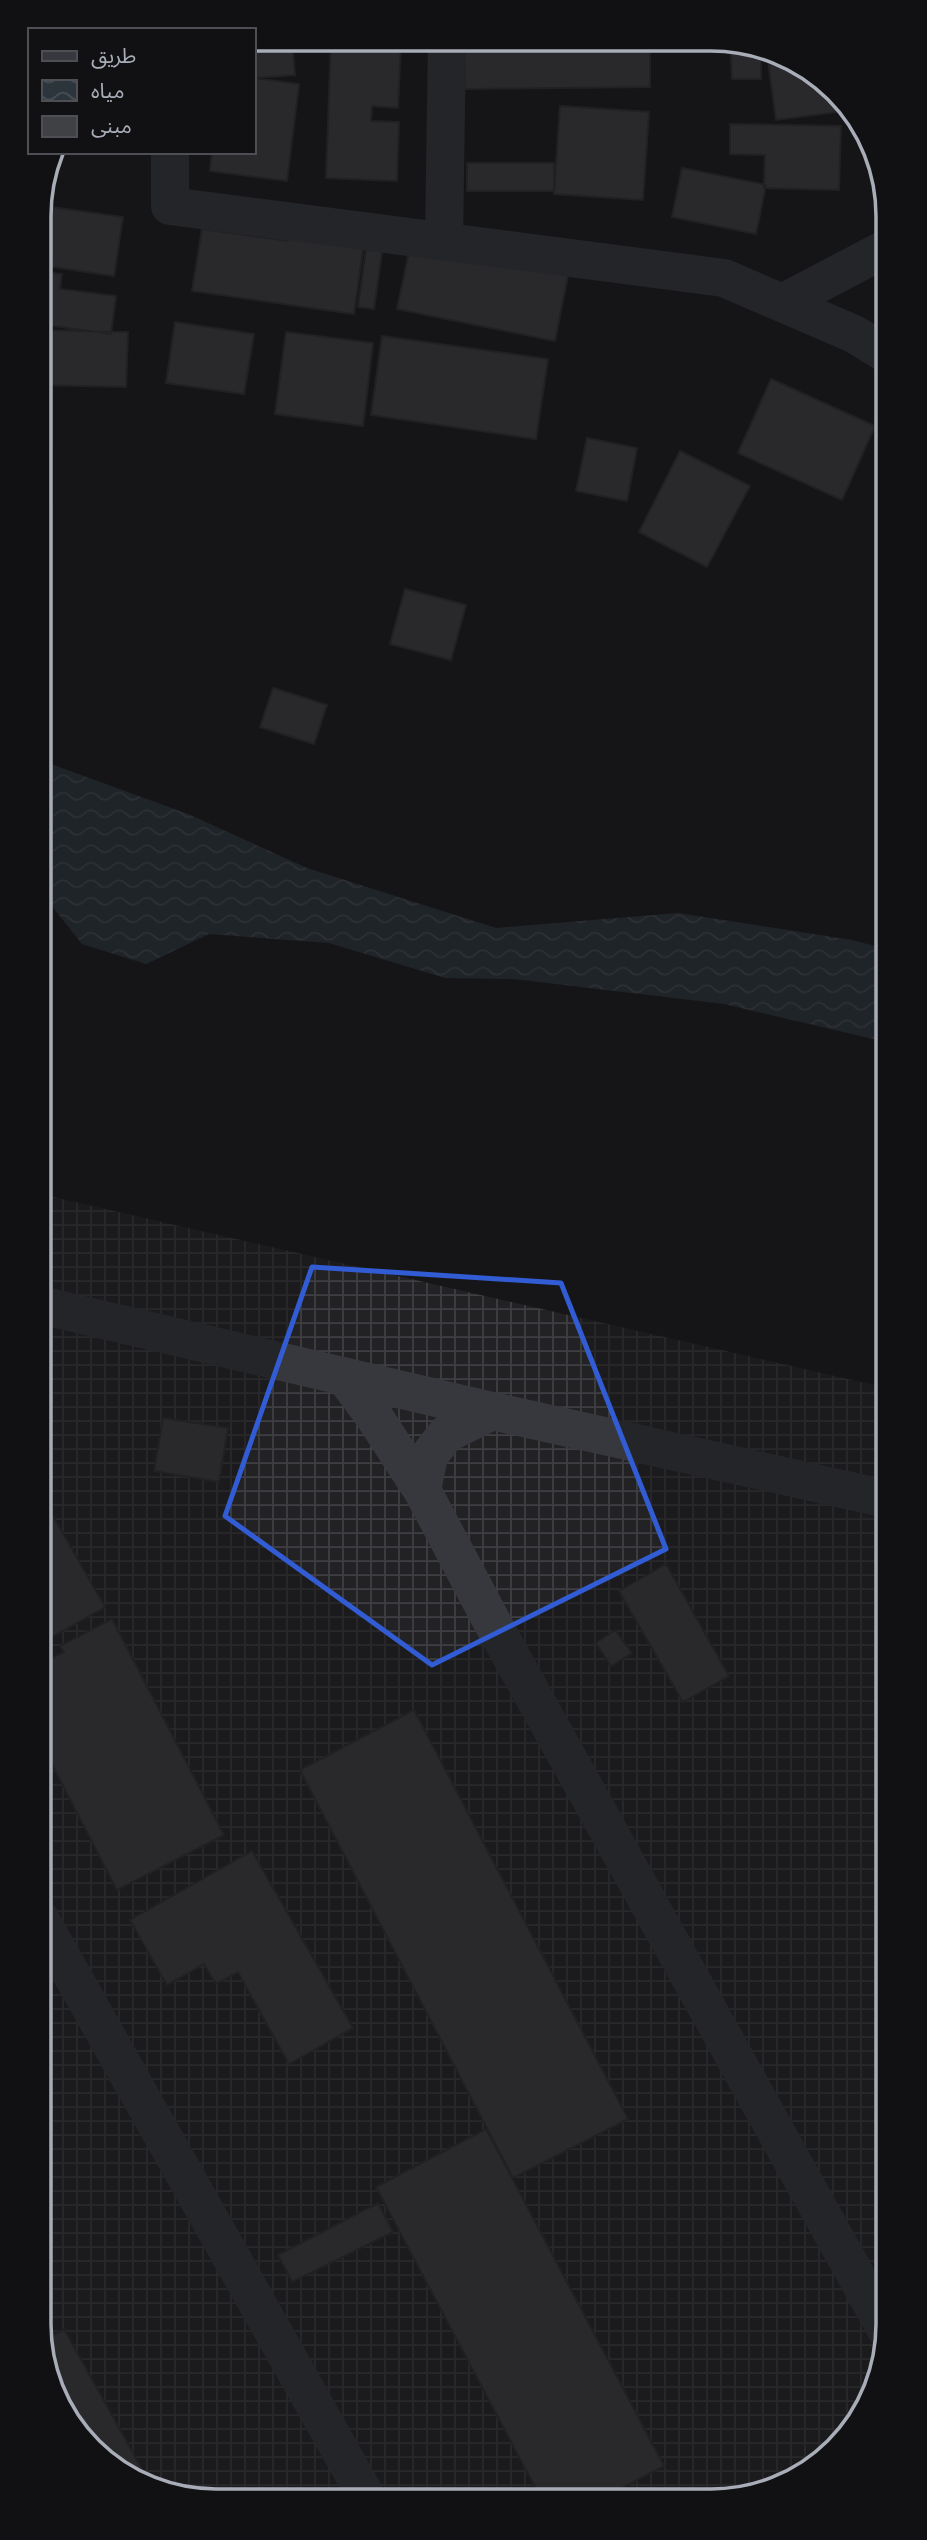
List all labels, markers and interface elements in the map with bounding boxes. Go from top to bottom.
legend [28,28,256,154]
text: طريق [91,44,136,69]
text: مياه [91,79,124,104]
text: مبنى [91,114,132,139]

